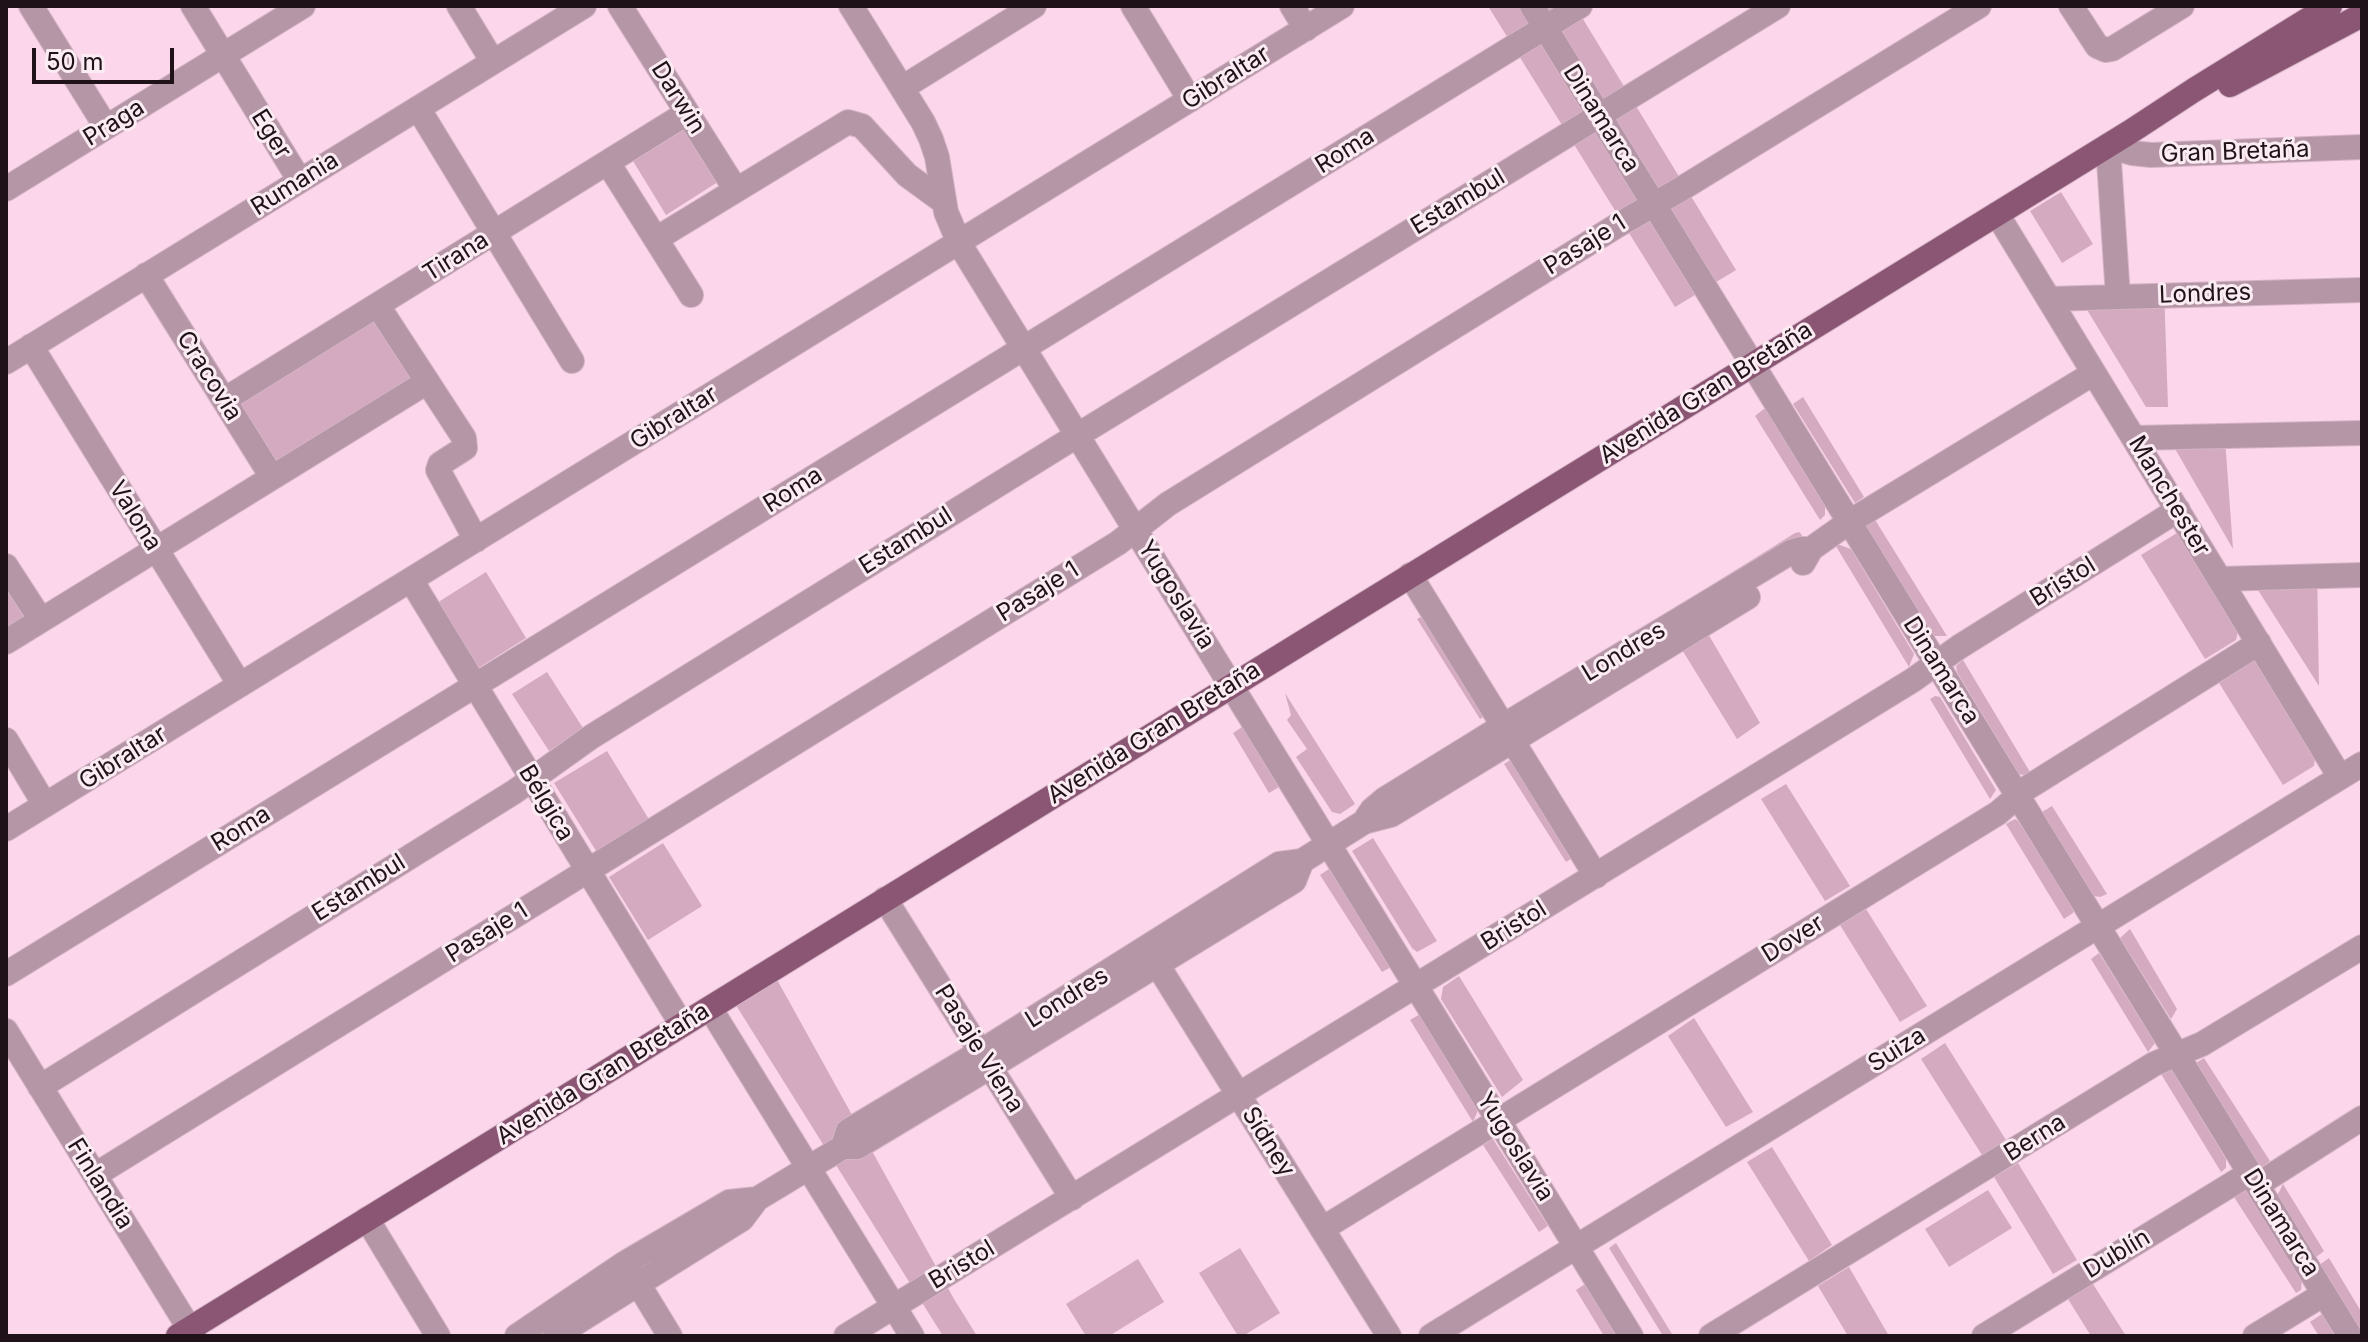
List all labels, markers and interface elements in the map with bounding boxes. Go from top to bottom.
scale bar [36,32,178,82]
street label: Gibraltar [1177,40,1275,116]
text: 50 m [46,47,104,76]
street label: Darwin [645,57,711,139]
street label: Dinamarca [1557,60,1645,178]
street label: Praga [78,93,150,153]
street label: Eger [245,104,297,164]
street label: Roma [1310,122,1380,180]
street label: Gran Bretaña [2160,135,2310,169]
street label: Rumania [246,146,344,222]
street label: Estambul [1406,163,1510,241]
street label: Pasaje 1 [1539,209,1631,281]
street label: Tirana [418,226,494,288]
street label: Londres [2158,278,2252,310]
street label: Avenida Gran Bretaña [1594,316,1818,470]
street label: Cracovia [170,326,248,426]
street label: Gibraltar [625,380,723,456]
street label: Manchester [2122,431,2216,561]
street label: Roma [758,461,828,519]
street label: Valona [102,476,168,556]
street label: Estambul [854,501,958,581]
street label: Yugoslavia [1131,535,1221,655]
street label: Bristol [2025,551,2101,613]
street label: Pasaje 1 [992,556,1084,628]
street label: Dinamarca [1897,612,1985,730]
street label: Londres [1577,616,1671,688]
street label: Avenida Gran Bretaña [1042,656,1266,810]
street label: Gibraltar [74,720,172,796]
street label: Bélgica [512,760,580,846]
street label: Roma [206,800,276,858]
street label: Estambul [307,848,411,928]
street label: Bristol [1476,895,1552,957]
street label: Pasaje 1 [441,897,533,969]
street label: Dover [1757,909,1829,969]
street label: Londres [1020,961,1114,1035]
street label: Pasaje Viena [928,980,1030,1118]
street label: Avenida Gran Bretaña [491,997,715,1151]
street label: Suiza [1863,1021,1931,1079]
street label: Yugoslavia [1470,1087,1560,1207]
street label: Sídney [1235,1102,1301,1182]
street label: Berna [1999,1108,2071,1168]
street label: Finlandia [61,1133,139,1235]
street label: Dinamarca [2237,1164,2325,1282]
street label: Dublín [2079,1223,2155,1285]
street label: Bristol [924,1234,1000,1296]

